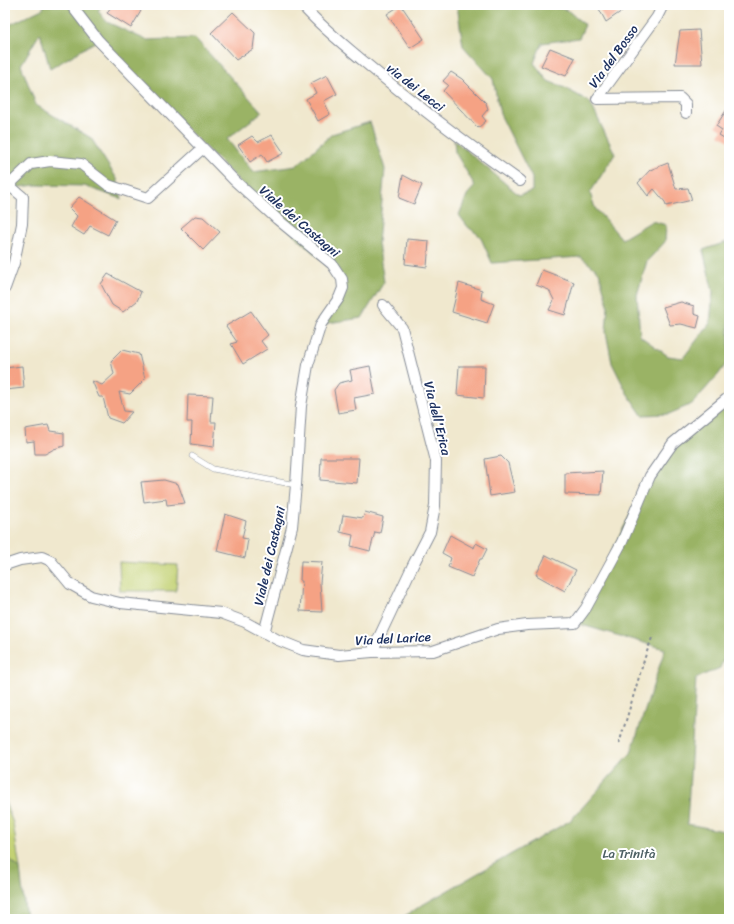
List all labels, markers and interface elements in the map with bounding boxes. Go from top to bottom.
street label: Via del Bosso [582,19,645,93]
street label: via dei Lecci [381,57,450,118]
street label: Viale dei Castagni [254,180,346,263]
street label: Via dell'Erica [417,379,458,458]
street label: Viale dei Castagni [247,504,292,608]
street label: Via del Larice [355,625,431,652]
park label: La Trinità [603,842,656,865]

